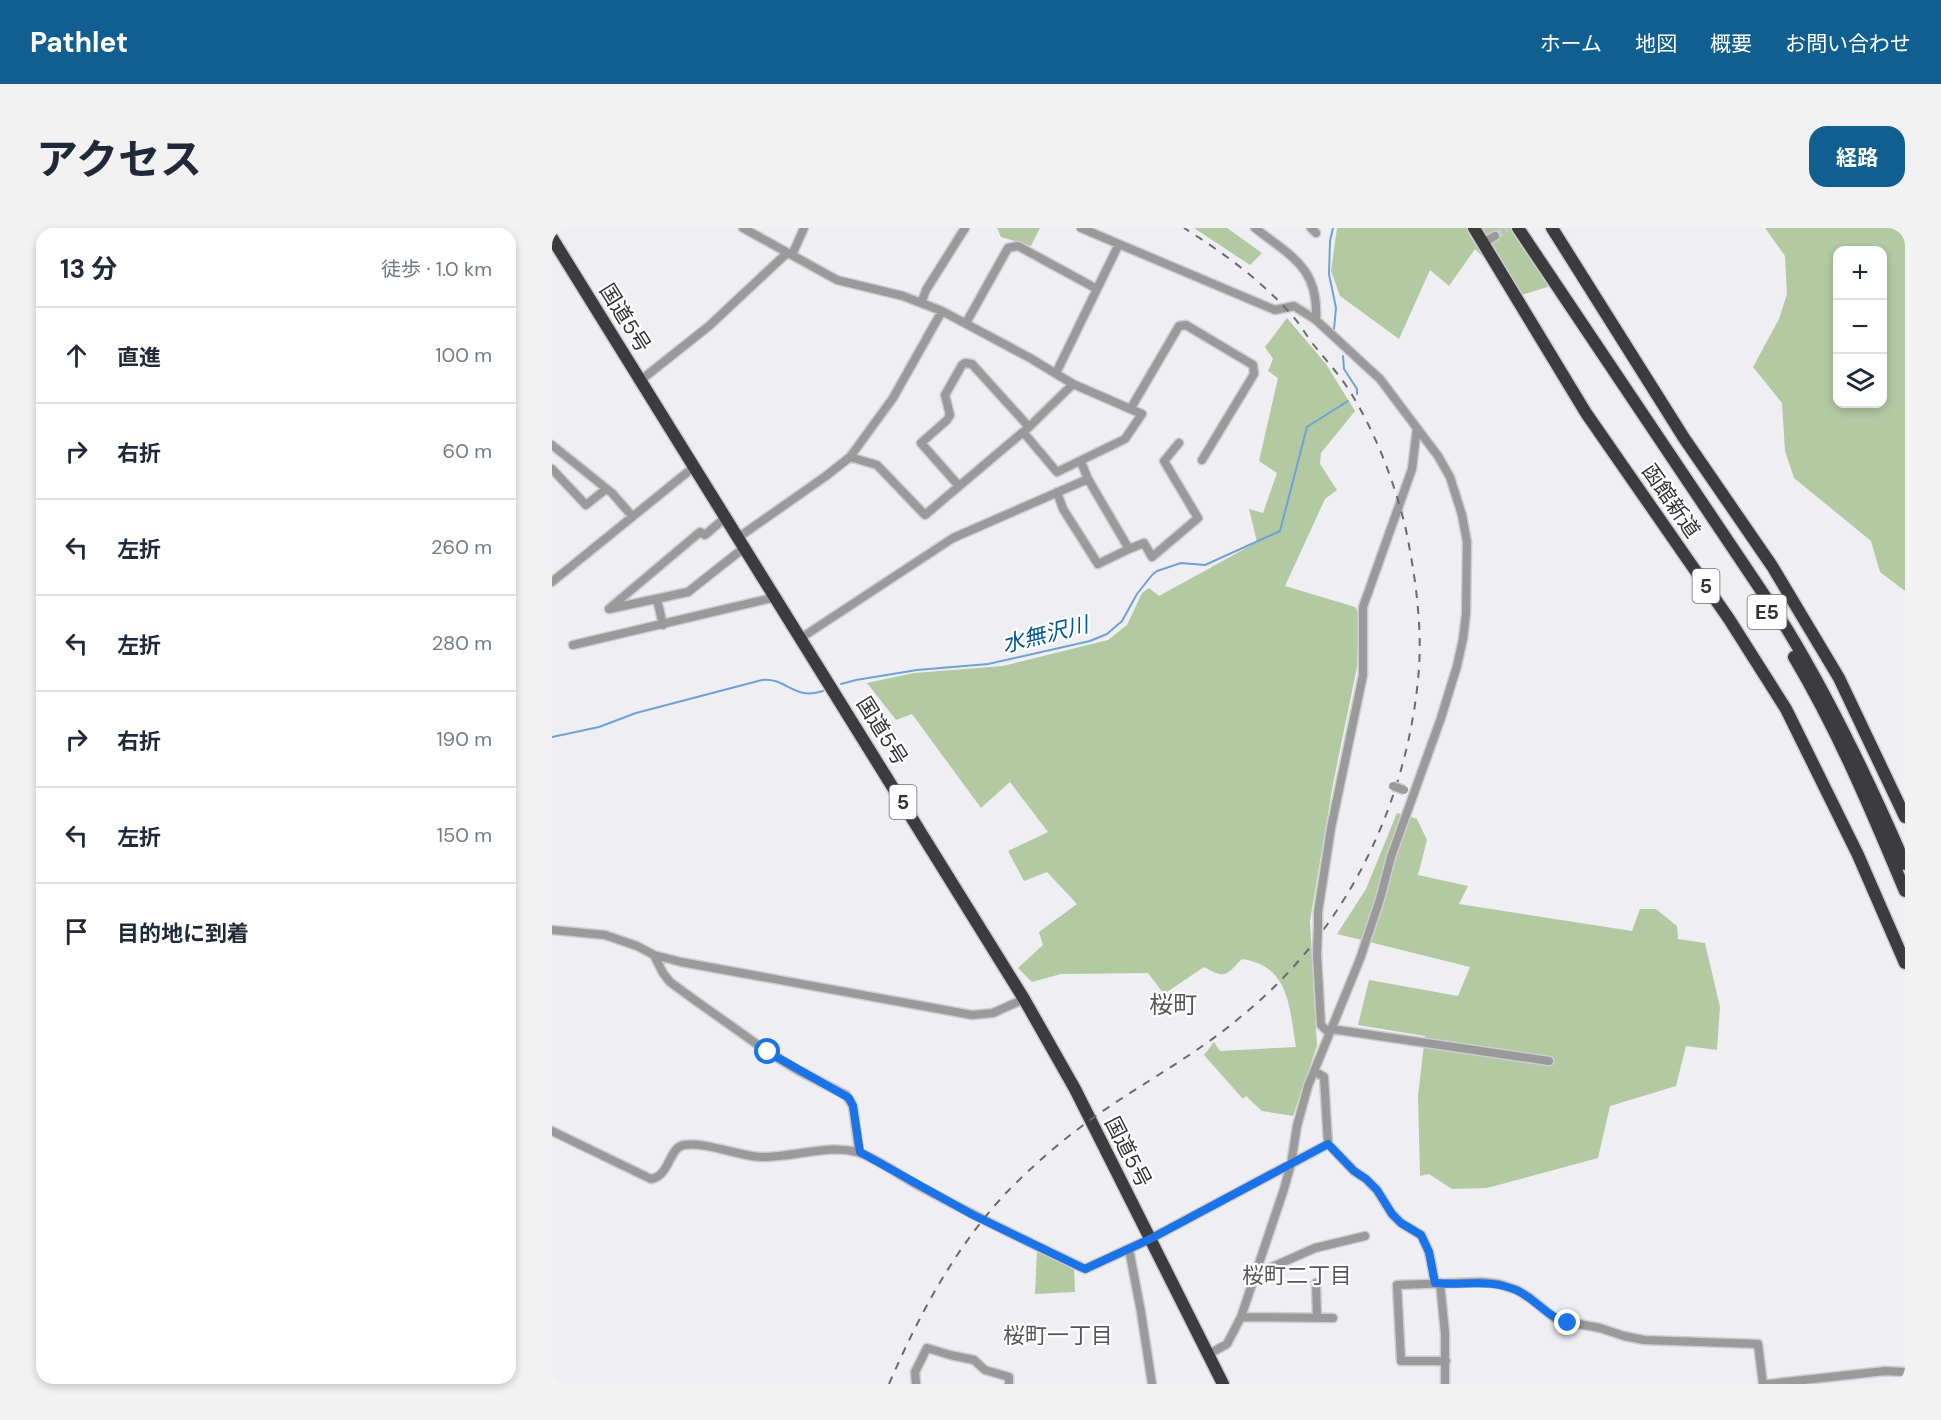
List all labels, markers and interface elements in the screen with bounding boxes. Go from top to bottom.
text: Pathlet [30,24,128,61]
text: ホーム [1540,30,1602,58]
text: 地図 [1635,30,1677,58]
text: 概要 [1710,30,1752,58]
text: お問い合わせ [1785,30,1911,58]
button: 経路 [1809,126,1905,187]
text: アクセス [36,132,202,187]
map controls [1833,246,1887,408]
button: + [1833,246,1887,300]
text: 13 分 [60,252,117,286]
text: 徒歩 · 1.0 km [381,256,492,282]
street label: 国道5号 [593,278,657,358]
button: − [1833,300,1887,354]
icon: ahead [60,339,93,372]
text: 100 m [435,342,492,368]
text: 直進 [117,343,161,372]
button: layers [1833,354,1887,408]
icon: right [60,435,93,468]
text: 60 m [443,438,492,464]
text: 右折 [117,439,161,468]
street label: 函館新道 [1635,459,1707,543]
icon: left [60,531,93,564]
text: 260 m [431,534,492,560]
text: 左折 [117,535,161,564]
road number: 5 [1692,569,1720,603]
road number: E5 [1748,595,1786,629]
water label: 水無沢川 [999,609,1093,659]
icon: left [60,627,93,660]
text: 280 m [432,630,492,656]
text: 左折 [117,631,161,660]
street label: 国道5号 [850,691,914,771]
icon: right [60,723,93,756]
text: 190 m [436,726,492,752]
text: 右折 [117,727,161,756]
road number: 5 [890,785,916,819]
icon: left [60,819,93,852]
text: 150 m [437,822,492,848]
text: 左折 [117,823,161,852]
icon: arrive [60,915,93,948]
text: 目的地に到着 [117,919,249,948]
district label: 桜町 [1149,989,1197,1020]
route start [754,1038,780,1064]
street label: 国道5号 [1098,1112,1158,1192]
district label: 桜町二丁目 [1242,1261,1352,1290]
route end [1554,1309,1580,1335]
district label: 桜町一丁目 [1003,1321,1113,1350]

